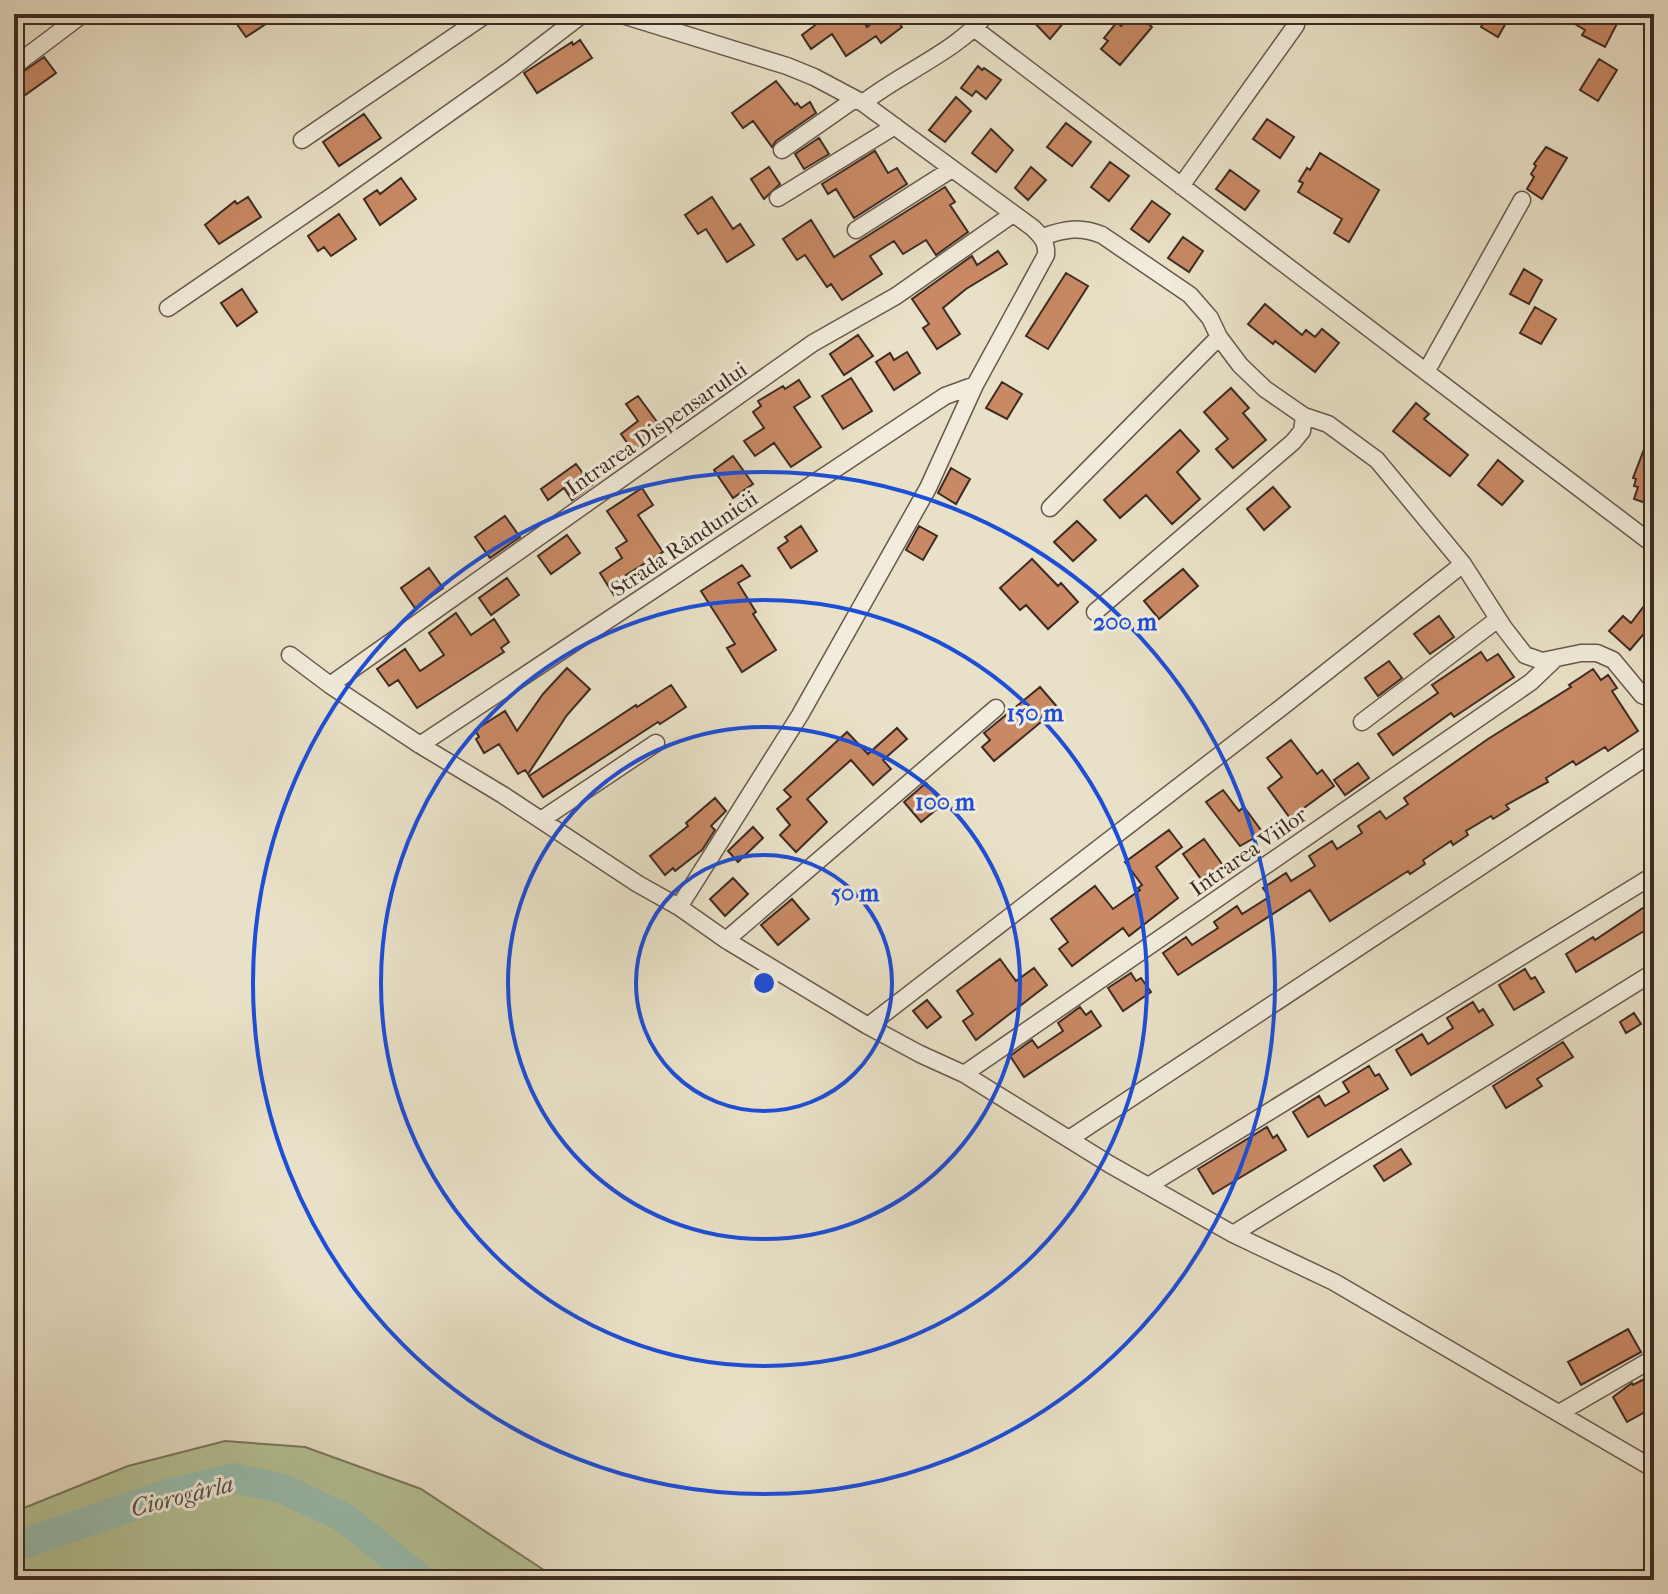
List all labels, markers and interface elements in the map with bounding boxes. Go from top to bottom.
street label: Intrarea Dispensarului [561,356,753,501]
street label: Strada Rândunicii [606,485,763,602]
text: 200 m [1093,608,1158,636]
text: 150 m [1006,699,1065,727]
text: 100 m [915,788,976,816]
street label: Intrarea Viilor [1185,801,1313,902]
text: 50 m [831,879,880,907]
centre of rings [750,969,778,997]
water label: Ciorogârla [128,1470,236,1522]

